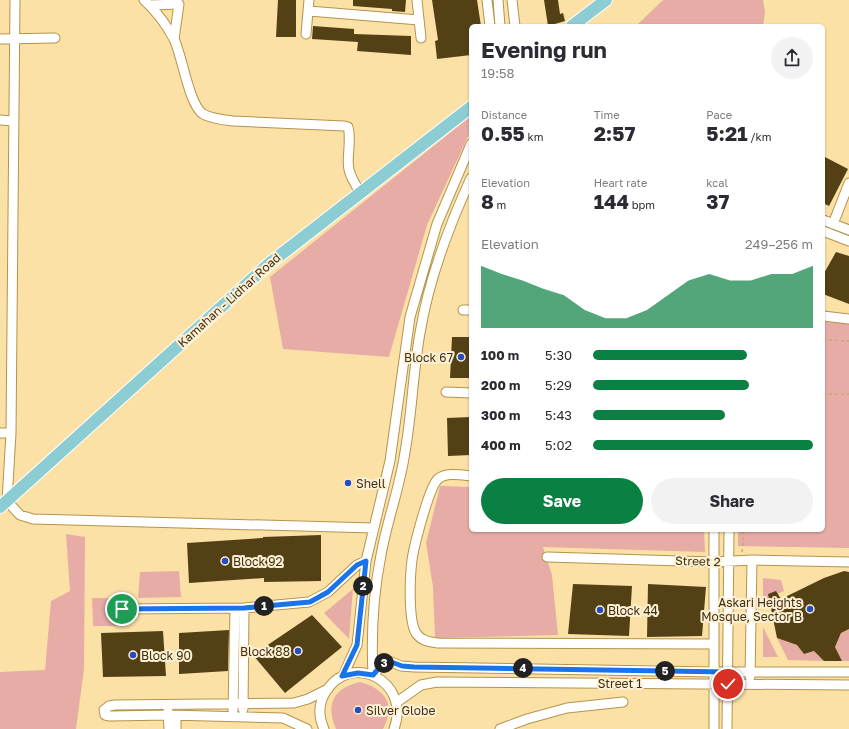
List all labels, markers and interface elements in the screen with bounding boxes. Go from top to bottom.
text: Evening run [481,36,607,63]
button: share [771,37,813,79]
text: 19:58 [481,65,515,81]
text: Distance [481,108,527,121]
text: Time [594,108,620,121]
text: Pace [706,108,732,121]
text: 0.55 [481,121,525,145]
text: 2:57 [594,121,635,145]
text: 5:21 [706,121,747,145]
text: km [525,130,544,143]
text: /km [747,130,771,143]
text: Elevation [481,176,530,189]
text: Heart rate [594,176,647,189]
text: kcal [706,176,728,189]
text: 8 [481,189,494,213]
text: 144 [594,189,629,213]
text: 37 [706,189,729,213]
text: m [494,198,506,211]
text: bpm [629,198,655,211]
text: Elevation [481,236,539,252]
text: 249–256 m [745,236,813,252]
street label: Kamahan - Lidhar Road [175,250,283,350]
text: 100 m [481,347,519,363]
text: 5:30 [545,347,572,363]
place label: Block 67 [404,350,453,365]
marker: Block 67 [456,352,466,362]
text: 200 m [481,377,520,393]
text: 5:29 [545,377,572,393]
text: 300 m [481,407,520,423]
text: 5:43 [545,407,572,423]
text: 400 m [481,437,521,453]
text: 5:02 [545,437,572,453]
place label: Shell [356,476,386,491]
marker: Shell [343,478,353,488]
button: Save [481,478,643,524]
button: Share [651,478,813,524]
street label: Street 2 [675,553,721,569]
place label: Block 92 [233,554,283,569]
marker: Block 92 [220,556,230,566]
pin: 2 [353,576,373,596]
text: 2 [360,579,366,592]
pin [105,592,139,626]
place label: Askari Heights Mosque, Sector B [701,595,802,624]
pin: 1 [254,596,274,616]
icon: arrive [111,598,133,620]
text: 1 [261,599,267,612]
place label: Block 44 [608,603,658,618]
marker: Askari Heights Mosque, Sector B [805,604,815,614]
marker: Block 44 [595,605,605,615]
place label: Block 88 [240,644,290,659]
marker: Block 88 [293,646,303,656]
place label: Block 90 [141,648,191,663]
marker: Block 90 [128,650,138,660]
pin: 3 [374,653,394,673]
text: 3 [381,656,387,669]
pin: 4 [513,658,533,678]
text: 4 [520,661,526,674]
pin: 5 [655,661,675,681]
text: 5 [662,664,668,677]
pin [711,667,745,701]
icon: check [717,673,739,695]
street label: Street 1 [598,676,642,691]
place label: Silver Globe [366,703,435,718]
marker: Silver Globe [353,705,363,715]

